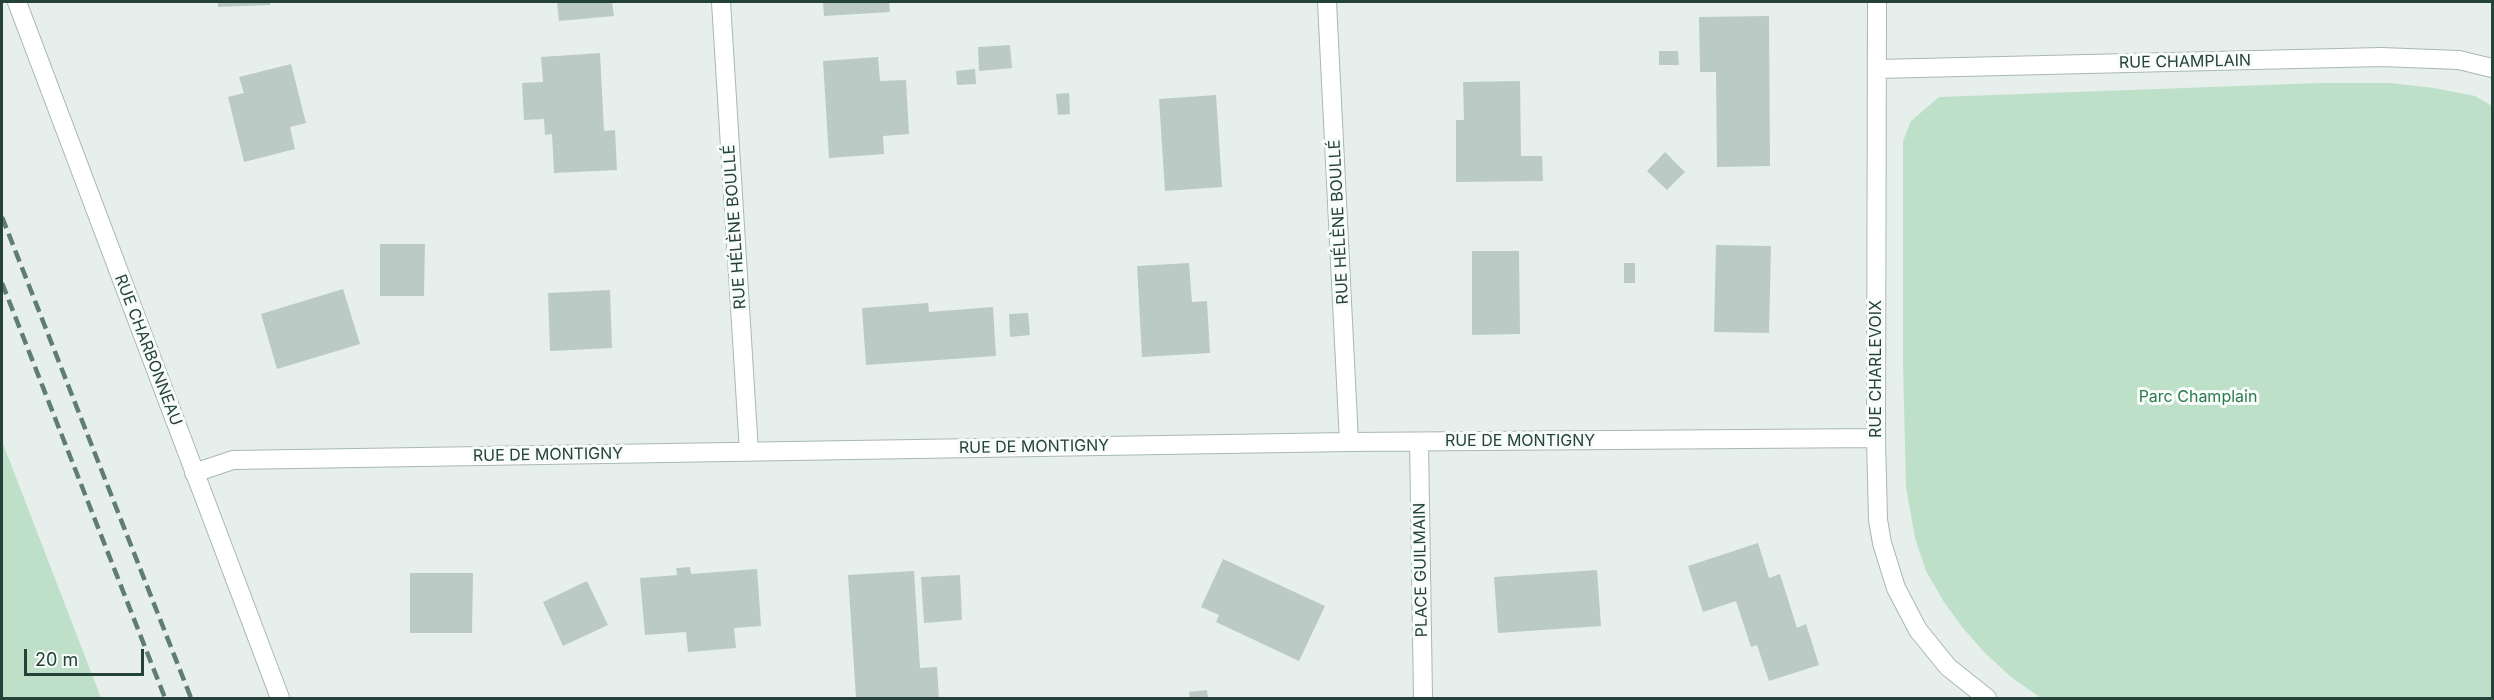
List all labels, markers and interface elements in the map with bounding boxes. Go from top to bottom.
street label: RUE CHAMPLAIN [2119,51,2251,73]
street label: RUE HÉLÈNE BOULLÉ [1325,139,1353,305]
street label: RUE HÉLÈNE BOULLÉ [720,144,750,310]
street label: RUE CHARBONNEAU [110,272,186,428]
street label: RUE CHARLEVOIX [1866,300,1886,438]
park label: Parc Champlain [2139,387,2257,407]
street label: RUE DE MONTIGNY [1445,431,1595,451]
street label: RUE DE MONTIGNY [959,436,1109,458]
street label: RUE DE MONTIGNY [473,444,623,466]
street label: PLACE GUILMAIN [1410,503,1432,637]
scale bar [27,637,147,675]
text: 20 m [35,649,78,670]

